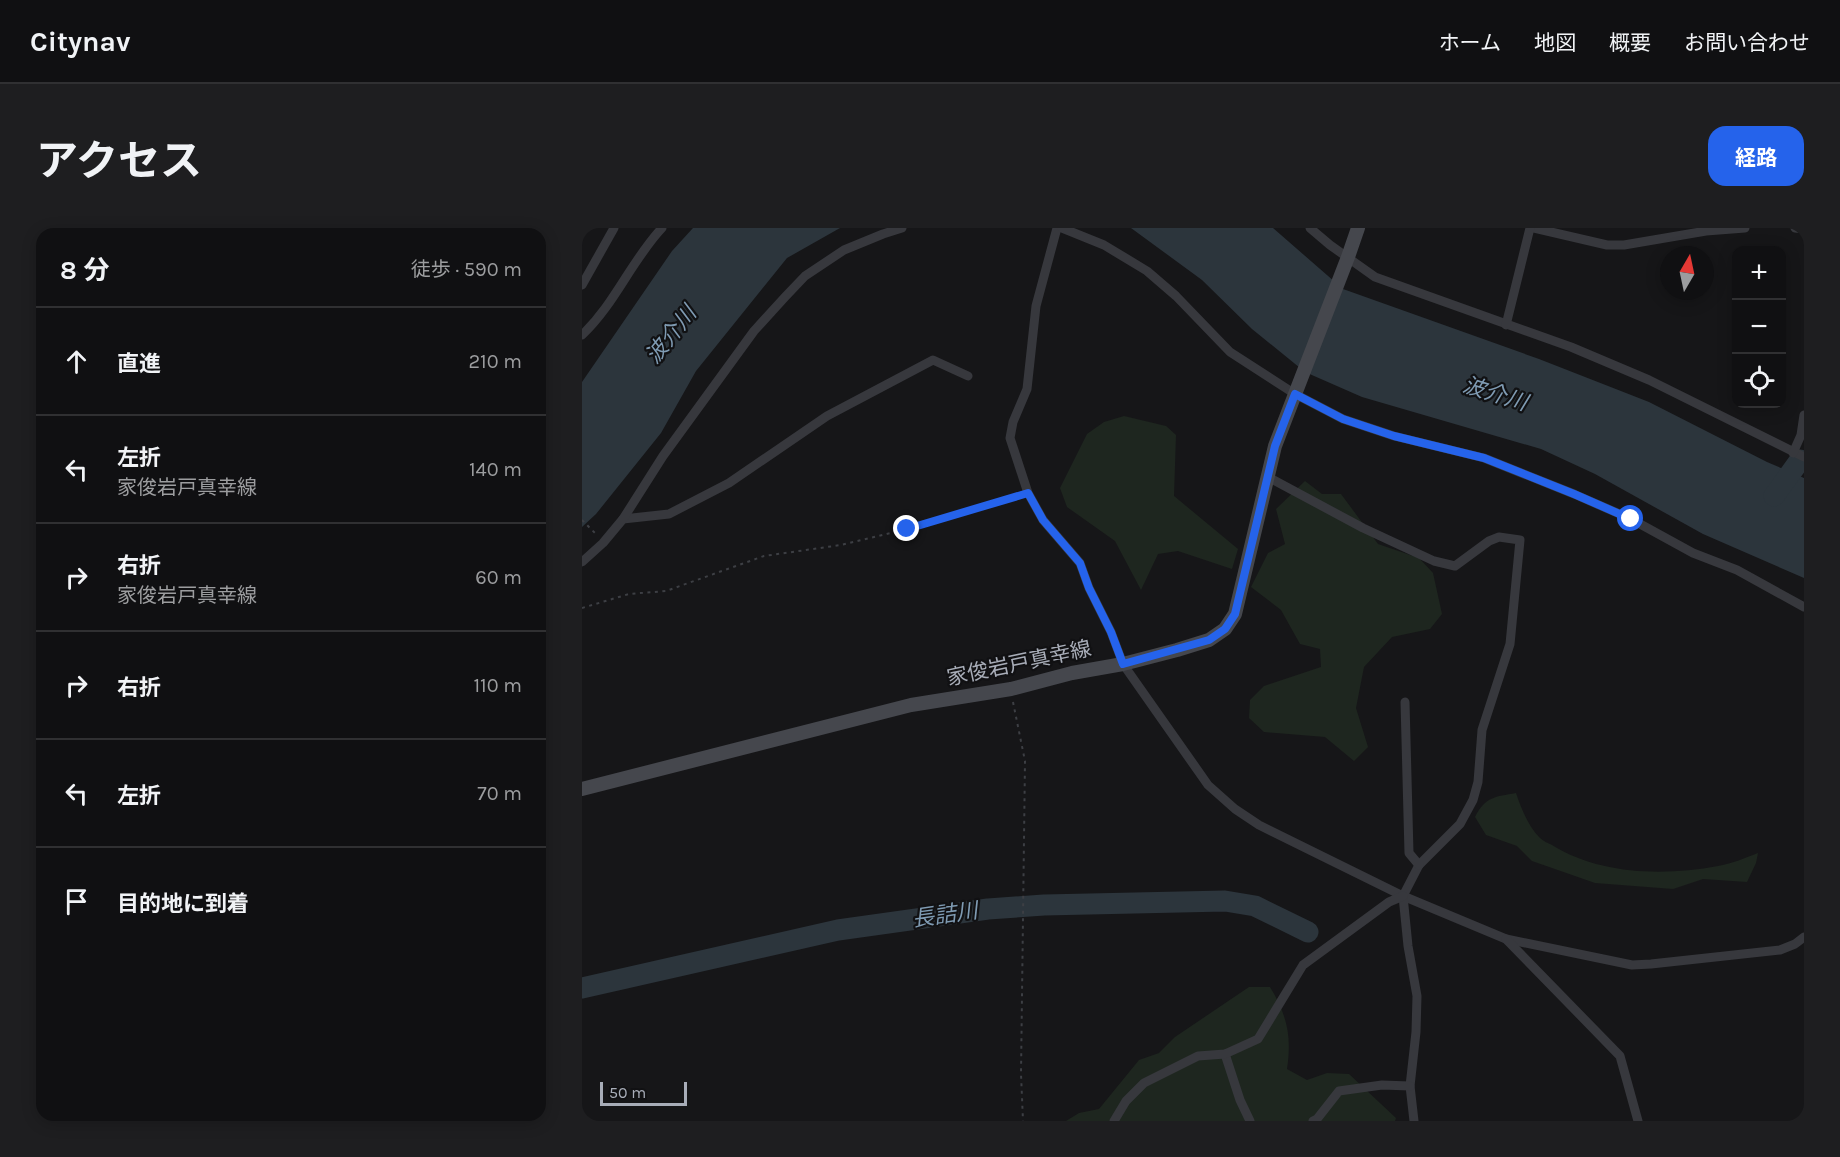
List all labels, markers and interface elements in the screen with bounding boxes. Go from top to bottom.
text: Citynav [30,25,130,58]
text: ホーム [1439,31,1501,55]
text: 地図 [1534,31,1576,55]
text: 概要 [1609,31,1651,55]
text: お問い合わせ [1684,31,1810,55]
button: 経路 [1708,126,1804,186]
text: アクセス [36,136,202,186]
north arrow [1660,246,1714,300]
map controls [1732,246,1786,408]
button: + [1732,246,1786,300]
text: 8 分 [60,255,109,286]
text: 徒歩 · 590 m [411,258,522,281]
water label: 波介川 [640,300,703,369]
button: − [1732,300,1786,354]
icon: ahead [60,345,93,378]
text: 210 m [468,350,522,373]
text: 直進 [117,351,161,377]
button: locate [1732,354,1786,408]
water label: 波介川 [1460,372,1532,417]
text: 左折 [117,445,161,471]
icon: left [60,453,93,486]
text: 140 m [469,458,522,481]
text: 家俊岩戸真幸線 [117,476,257,499]
route start [1617,505,1643,531]
route end [893,515,919,541]
text: 右折 [117,553,161,579]
icon: right [60,561,93,594]
text: 60 m [475,566,522,589]
text: 家俊岩戸真幸線 [117,584,257,607]
street label: 家俊岩戸真幸線 [945,636,1093,690]
icon: right [60,669,93,702]
text: 110 m [473,674,522,697]
text: 右折 [117,675,161,701]
icon: left [60,777,93,810]
text: 70 m [477,782,522,805]
text: 左折 [117,783,161,809]
icon: arrive [60,885,93,918]
text: 目的地に到着 [117,891,249,917]
water label: 長詰川 [911,897,981,932]
scale bar [600,1079,687,1106]
text: 50 m [609,1083,646,1102]

